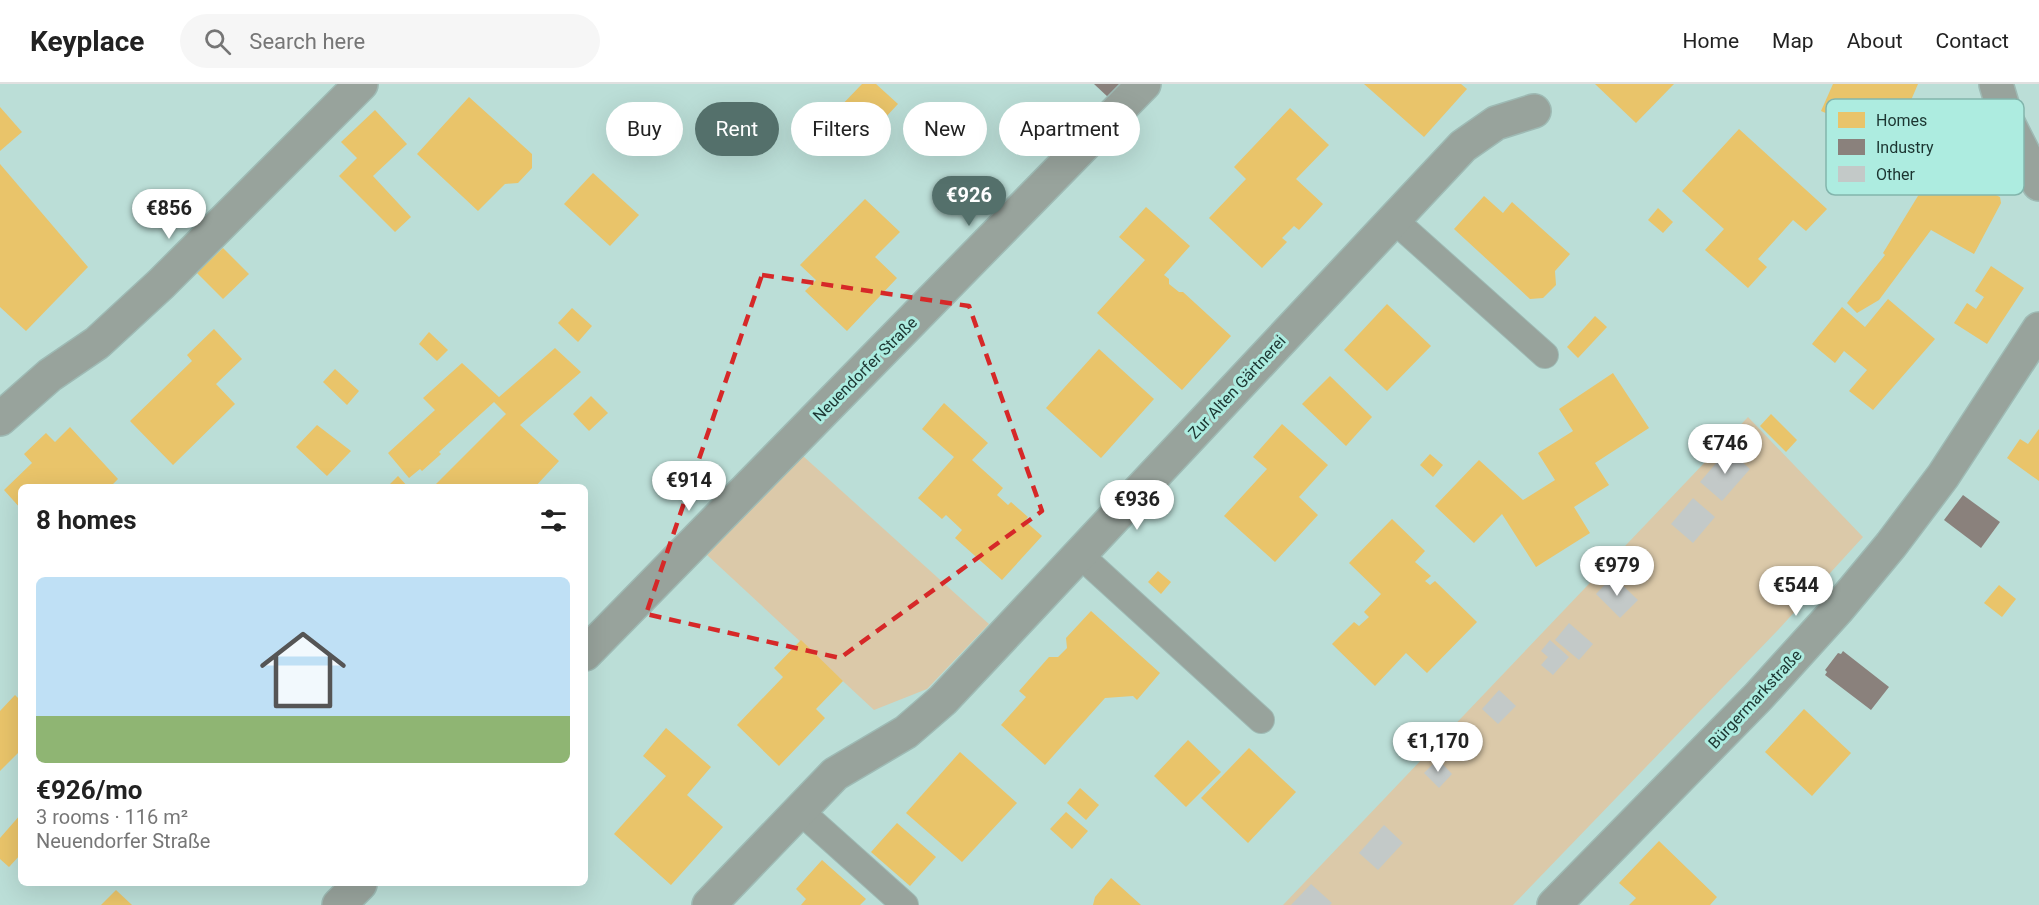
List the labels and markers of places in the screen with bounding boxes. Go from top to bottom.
pin: €926 [933,176,1005,227]
pin: €856 [133,189,205,240]
pin: €746 [1689,424,1761,475]
pin: €914 [653,461,725,512]
pin: €936 [1101,480,1173,531]
pin: €979 [1581,546,1653,597]
pin: €544 [1760,566,1832,617]
pin: €1,170 [1389,722,1487,773]

